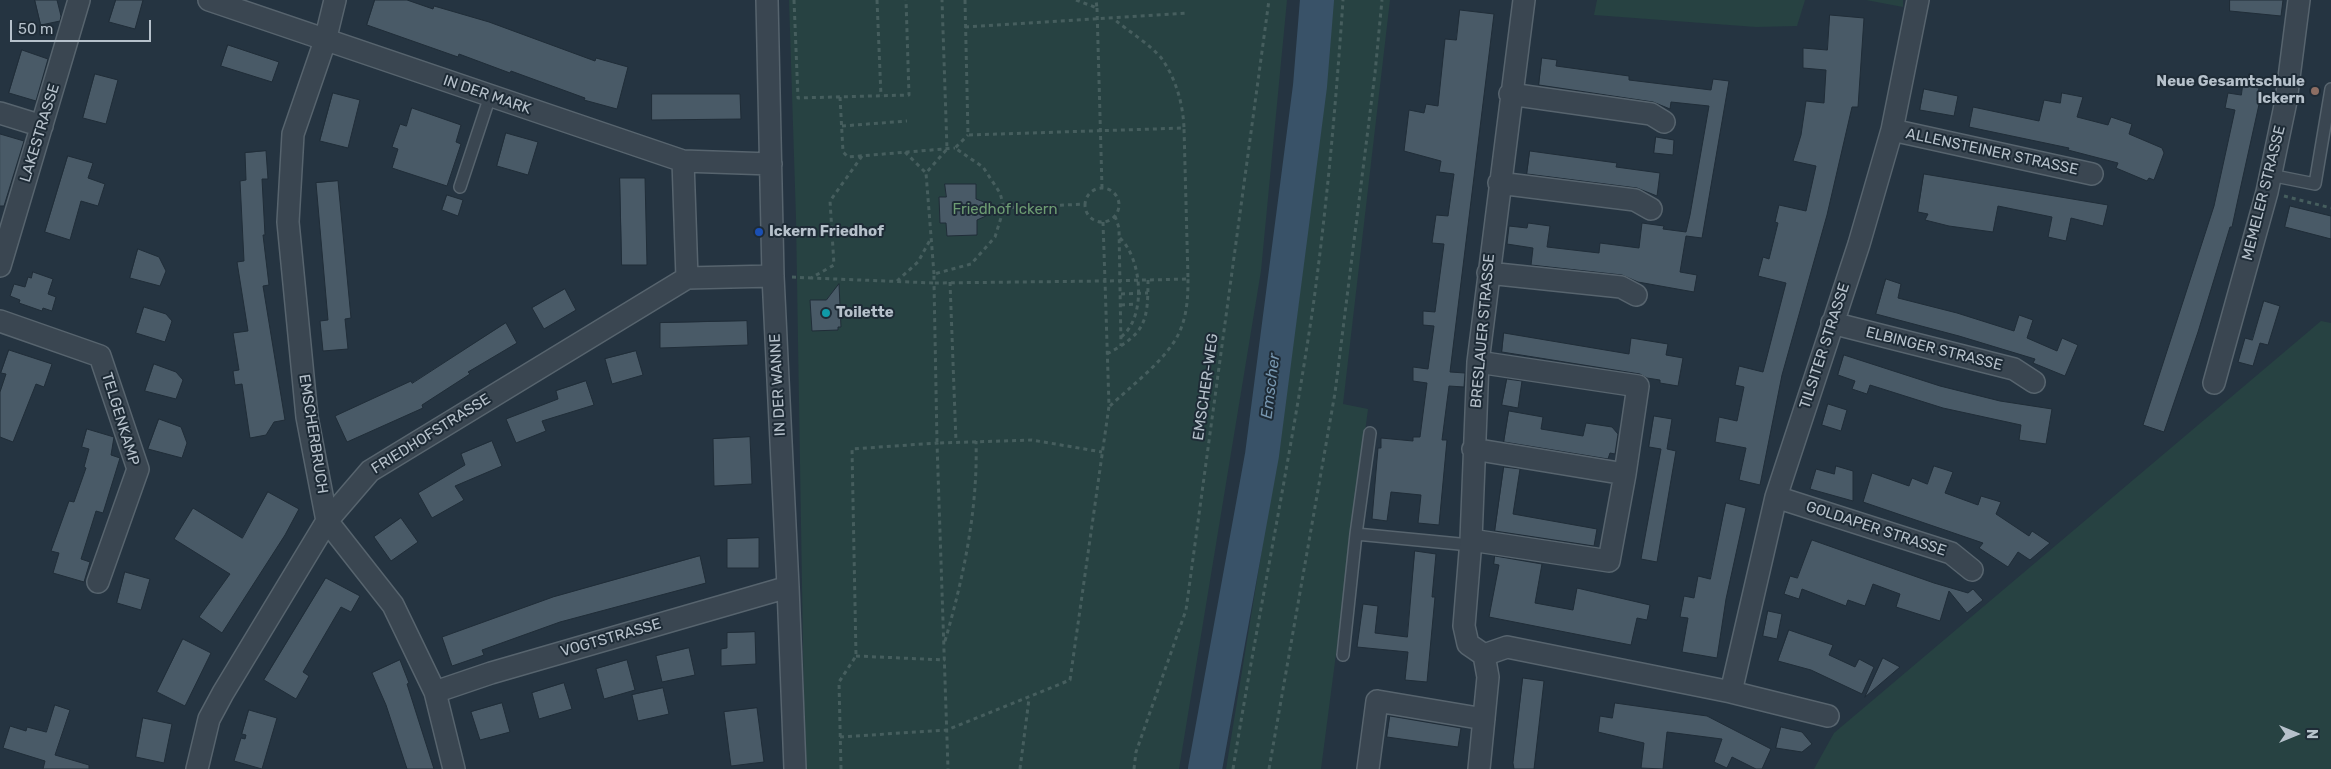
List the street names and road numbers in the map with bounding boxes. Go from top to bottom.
street label: IN DER MARK [441,72,533,118]
street label: LAKESTRASSE [16,82,64,184]
street label: MEMELER STRASSE [2239,124,2289,262]
street label: ALLENSTEINER STRASSE [1904,125,2080,179]
street label: BRESLAUER STRASSE [1467,253,1499,409]
street label: TILSITER STRASSE [1796,281,1854,411]
street label: ELBINGER STRASSE [1864,323,2004,375]
street label: EMSCHER-WEG [1190,332,1222,442]
street label: IN DER WANNE [766,333,790,437]
street label: TELGENKAMP [97,370,143,468]
street label: EMSCHERBRUCH [295,373,331,495]
street label: FRIEDHOFSTRASSE [368,390,494,478]
street label: GOLDAPER STRASSE [1804,498,1948,560]
street label: VOGTSTRASSE [559,615,663,661]

